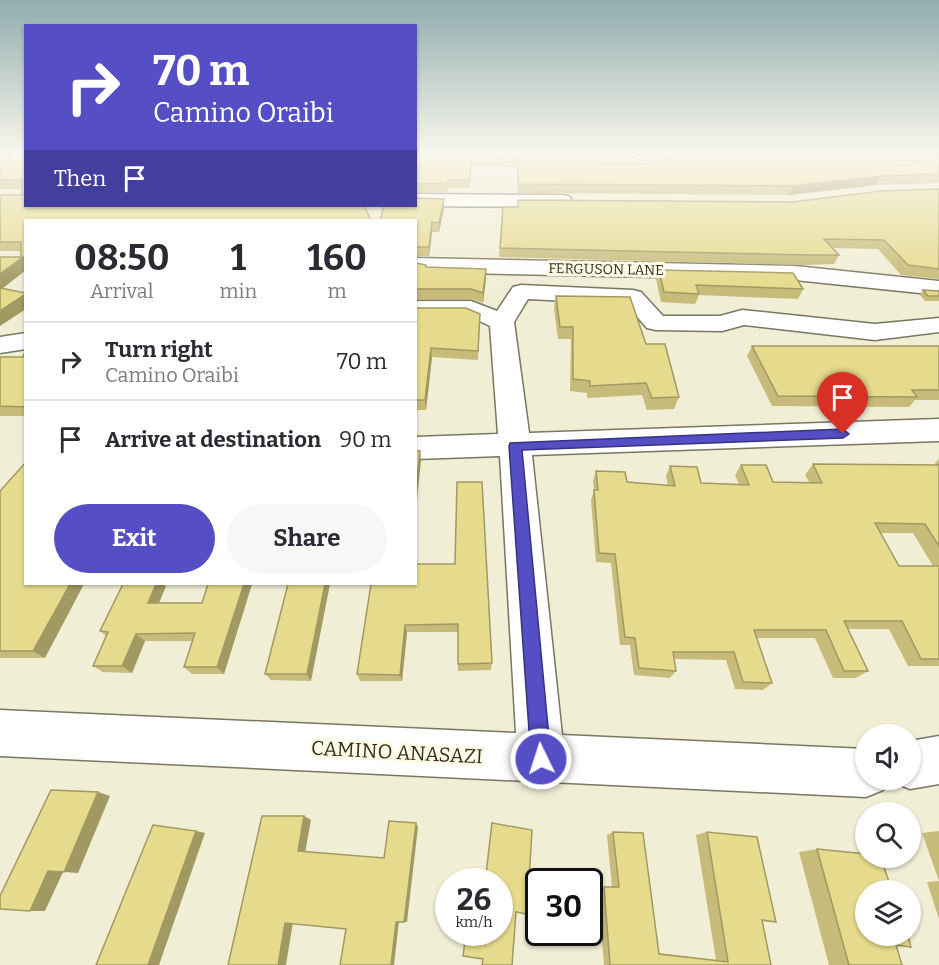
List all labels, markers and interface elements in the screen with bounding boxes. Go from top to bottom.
text: 70 m [153,46,249,96]
icon: right [54,48,132,126]
text: Camino Oraibi [153,97,334,129]
icon: arrive [118,162,151,195]
text: Then [54,165,106,192]
text: 08:50 [74,236,170,280]
text: 1 [231,236,246,280]
text: 160 [307,236,367,280]
street label: FERGUSON LANE [548,260,664,279]
text: Arrival [90,279,153,303]
text: min [220,279,257,303]
text: m [328,279,347,303]
text: Turn right [105,336,213,363]
icon: right [54,345,87,378]
text: 70 m [337,348,387,375]
text: Camino Oraibi [105,363,239,387]
pin [817,372,868,434]
icon: arrive [826,381,859,414]
icon: arrive [54,423,87,456]
text: Arrive at destination [105,426,321,453]
text: 90 m [339,426,392,453]
button: Exit [54,504,215,573]
button: Share [227,504,387,573]
map controls [855,724,921,946]
button: sound [855,724,921,790]
position arrow [509,727,573,791]
street label: CAMINO ANASAZI [310,736,484,768]
button: search [855,802,921,868]
speed limit sign: 30 [525,868,603,946]
button: layers [855,880,921,946]
text: 26 [457,882,491,918]
text: km/h [455,913,493,931]

